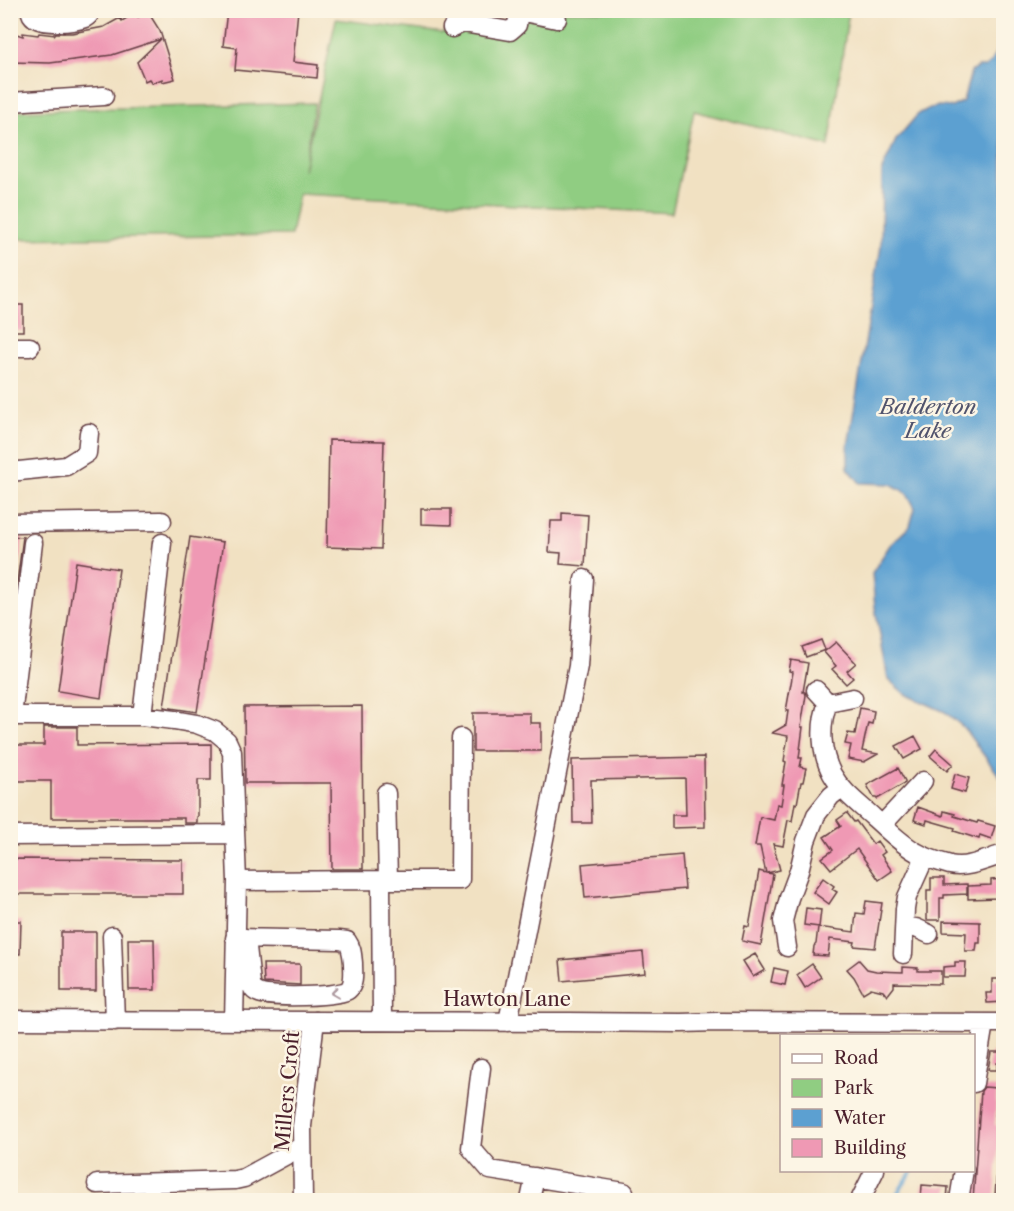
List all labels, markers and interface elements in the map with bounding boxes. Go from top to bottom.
water label: Balderton Lake [878,394,976,443]
one-way arrow [330,987,339,999]
street label: Hawton Lane [443,987,571,1011]
street label: Millers Croft [270,1029,304,1153]
legend [780,1034,975,1172]
text: Road [834,1047,879,1069]
text: Park [834,1077,875,1099]
text: Water [833,1107,886,1129]
text: Building [834,1137,906,1159]

